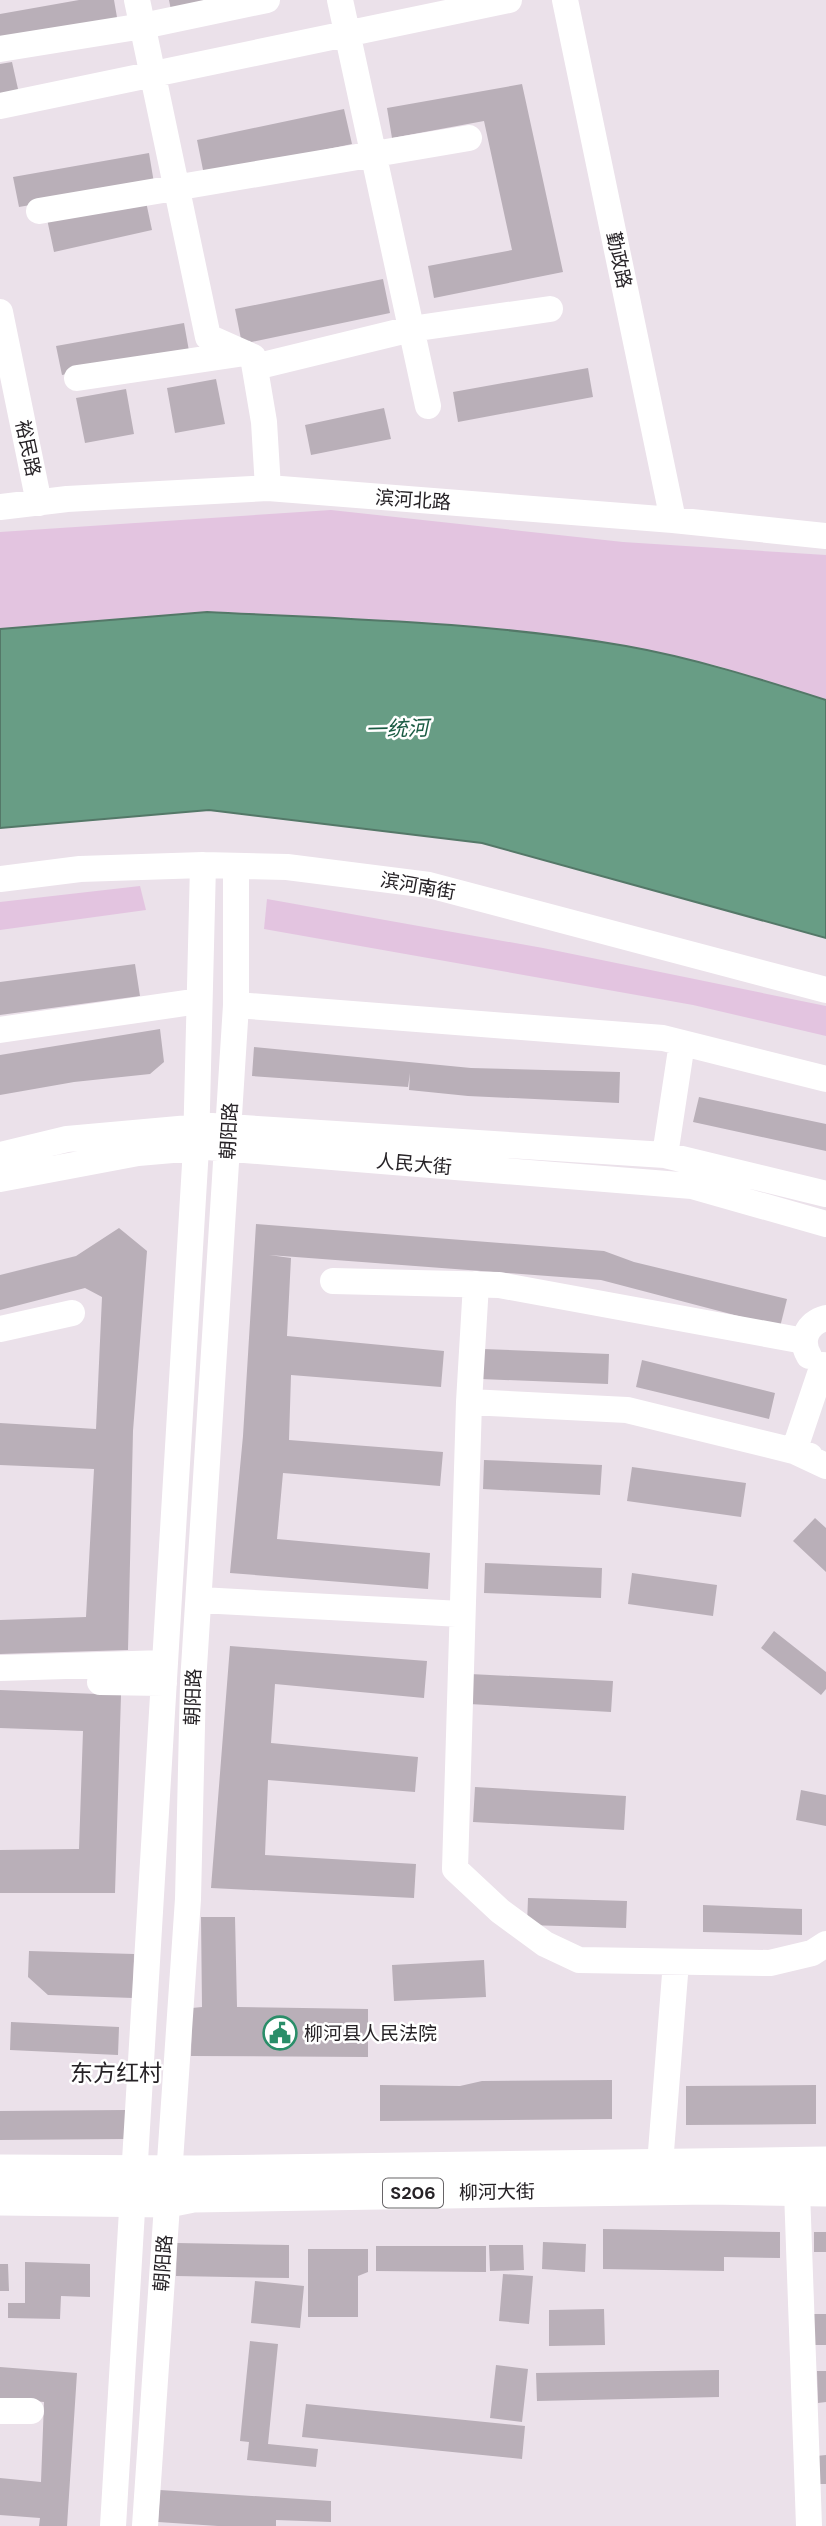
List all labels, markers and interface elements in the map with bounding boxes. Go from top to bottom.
street label: 勤政路 [601,230,637,290]
street label: 裕民路 [10,418,46,478]
street label: 滨河北路 [374,485,452,515]
water label: 一统河 [365,714,433,744]
street label: 滨河南街 [378,867,458,905]
street label: 朝阳路 [215,1102,243,1160]
street label: 人民大街 [375,1148,453,1180]
street label: 朝阳路 [180,1668,206,1726]
public building icon: 柳河县人民法院 [261,2014,299,2052]
place label: 柳河县人民法院 [304,2021,437,2046]
district label: 东方红村 [70,2058,162,2088]
road number: S206 [383,2178,443,2208]
street label: 柳河大街 [459,2179,535,2205]
street label: 朝阳路 [149,2234,177,2292]

